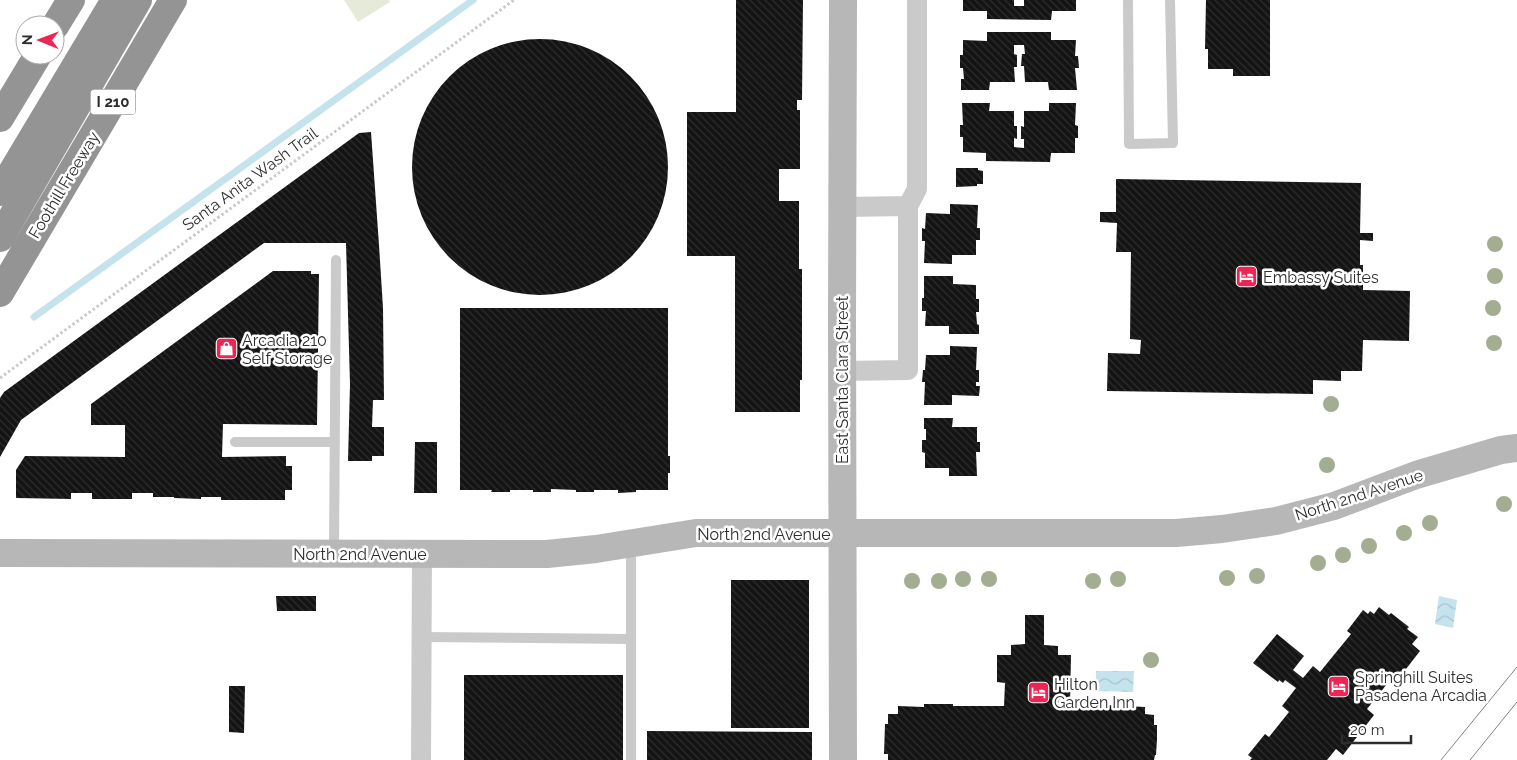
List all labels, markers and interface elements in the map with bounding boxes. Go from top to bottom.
north arrow [15,15,65,65]
text: N [19,34,35,45]
road number: I 210 [90,90,136,114]
street label: Santa Anita Wash Trail [179,123,322,234]
street label: Foothill Freeway [25,128,103,242]
hotel icon: Embassy Suites [1235,265,1259,289]
place label: Embassy Suites [1263,268,1379,287]
street label: East Santa Clara Street [833,295,852,464]
place label: Arcadia 210 Self Storage [242,331,332,368]
shop icon: Arcadia 210 Self Storage [214,337,238,361]
street label: North 2nd Avenue [1293,465,1425,525]
street label: North 2nd Avenue [697,525,831,544]
street label: North 2nd Avenue [293,545,427,564]
place label: Springhill Suites Pasadena Arcadia [1355,668,1487,705]
hotel icon: Springhill Suites Pasadena Arcadia [1327,674,1351,698]
place label: Hilton Garden Inn [1054,675,1135,712]
hotel icon: Hilton Garden Inn [1026,681,1050,705]
scale bar [1342,712,1411,744]
text: 20 m [1350,721,1385,739]

